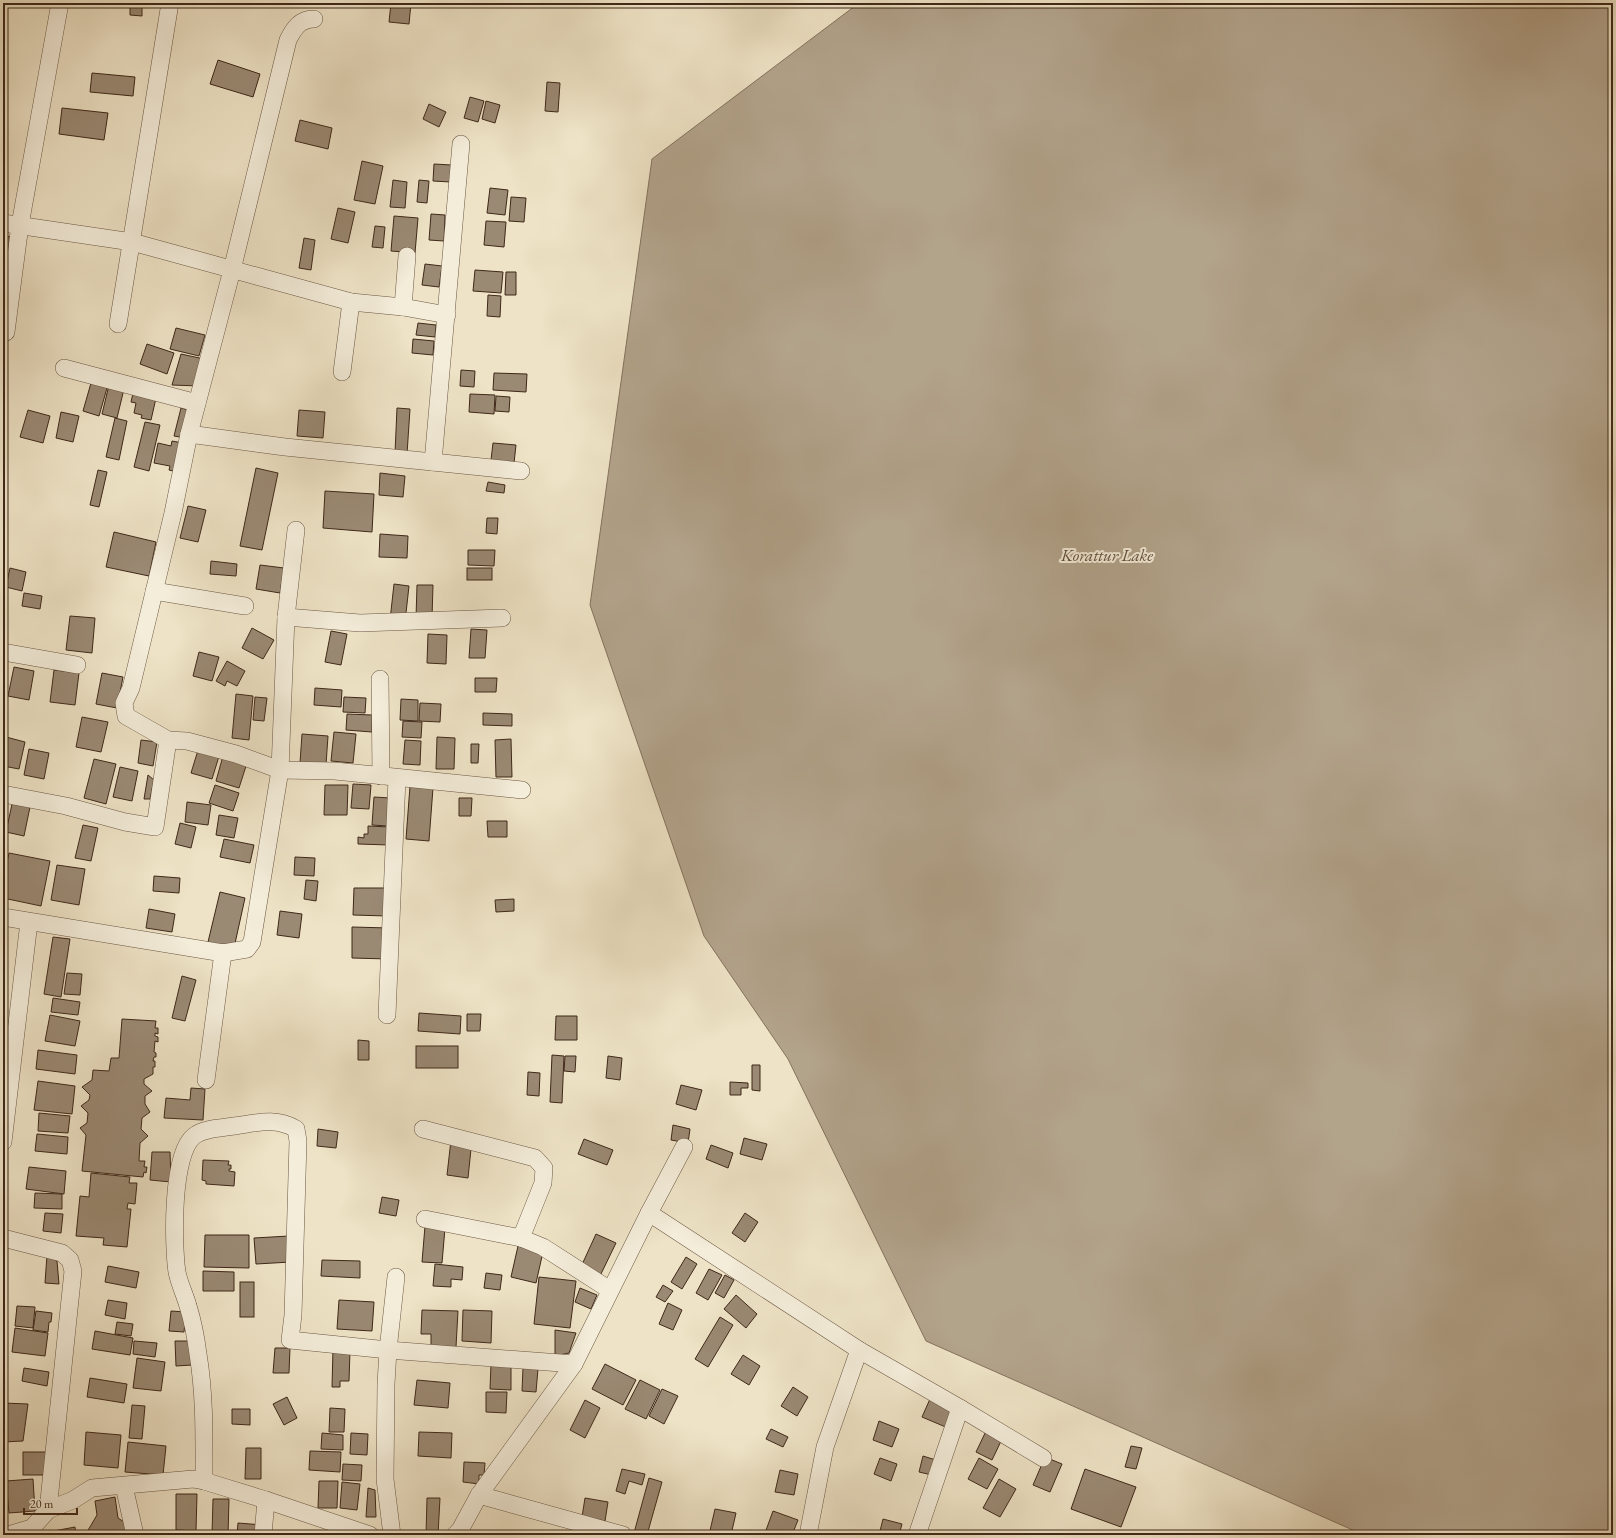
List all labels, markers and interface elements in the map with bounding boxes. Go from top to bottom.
water label: Korattur Lake [1060,544,1153,566]
scale bar [24,1490,77,1516]
text: 20 m [30,1496,54,1512]

